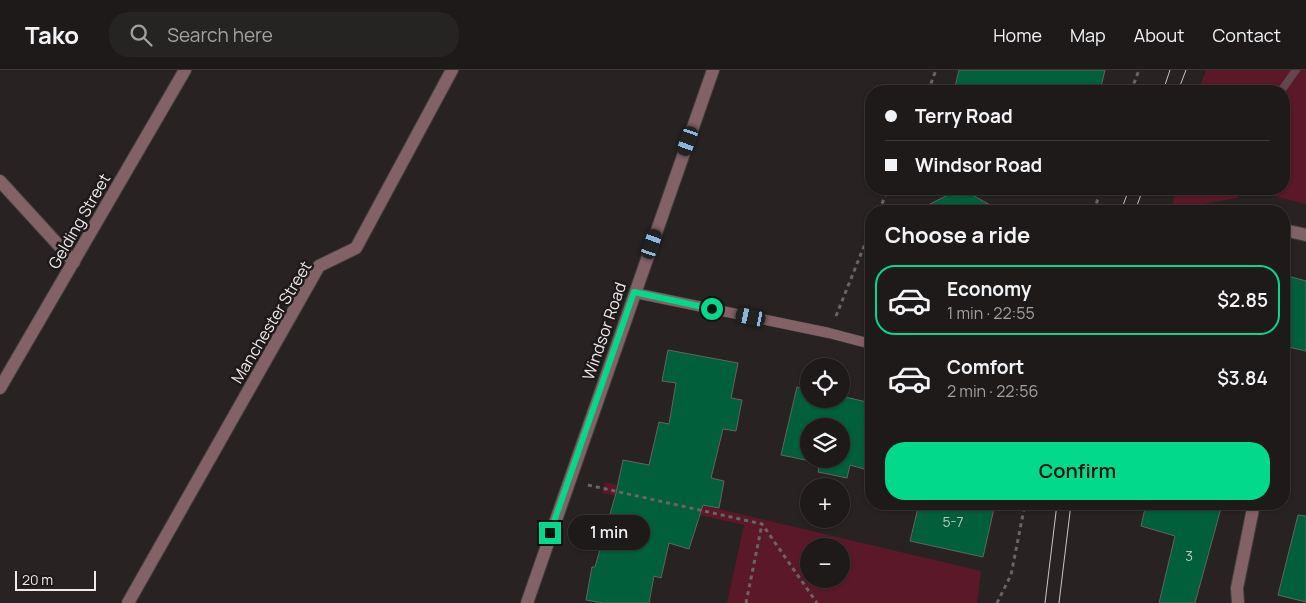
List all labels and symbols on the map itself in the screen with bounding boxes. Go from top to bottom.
car [676,124,699,158]
street label: Gelding Street [43,169,115,273]
car [640,227,663,261]
street label: Manchester Street [226,257,316,387]
street label: Windsor Road [577,279,631,383]
route start [701,298,723,320]
car [734,307,767,327]
house number: 5-7 [943,512,964,531]
callout: 1 min [568,516,650,550]
route end [539,522,561,544]
house number: 3 [1185,546,1193,565]
scale bar [15,568,96,591]

